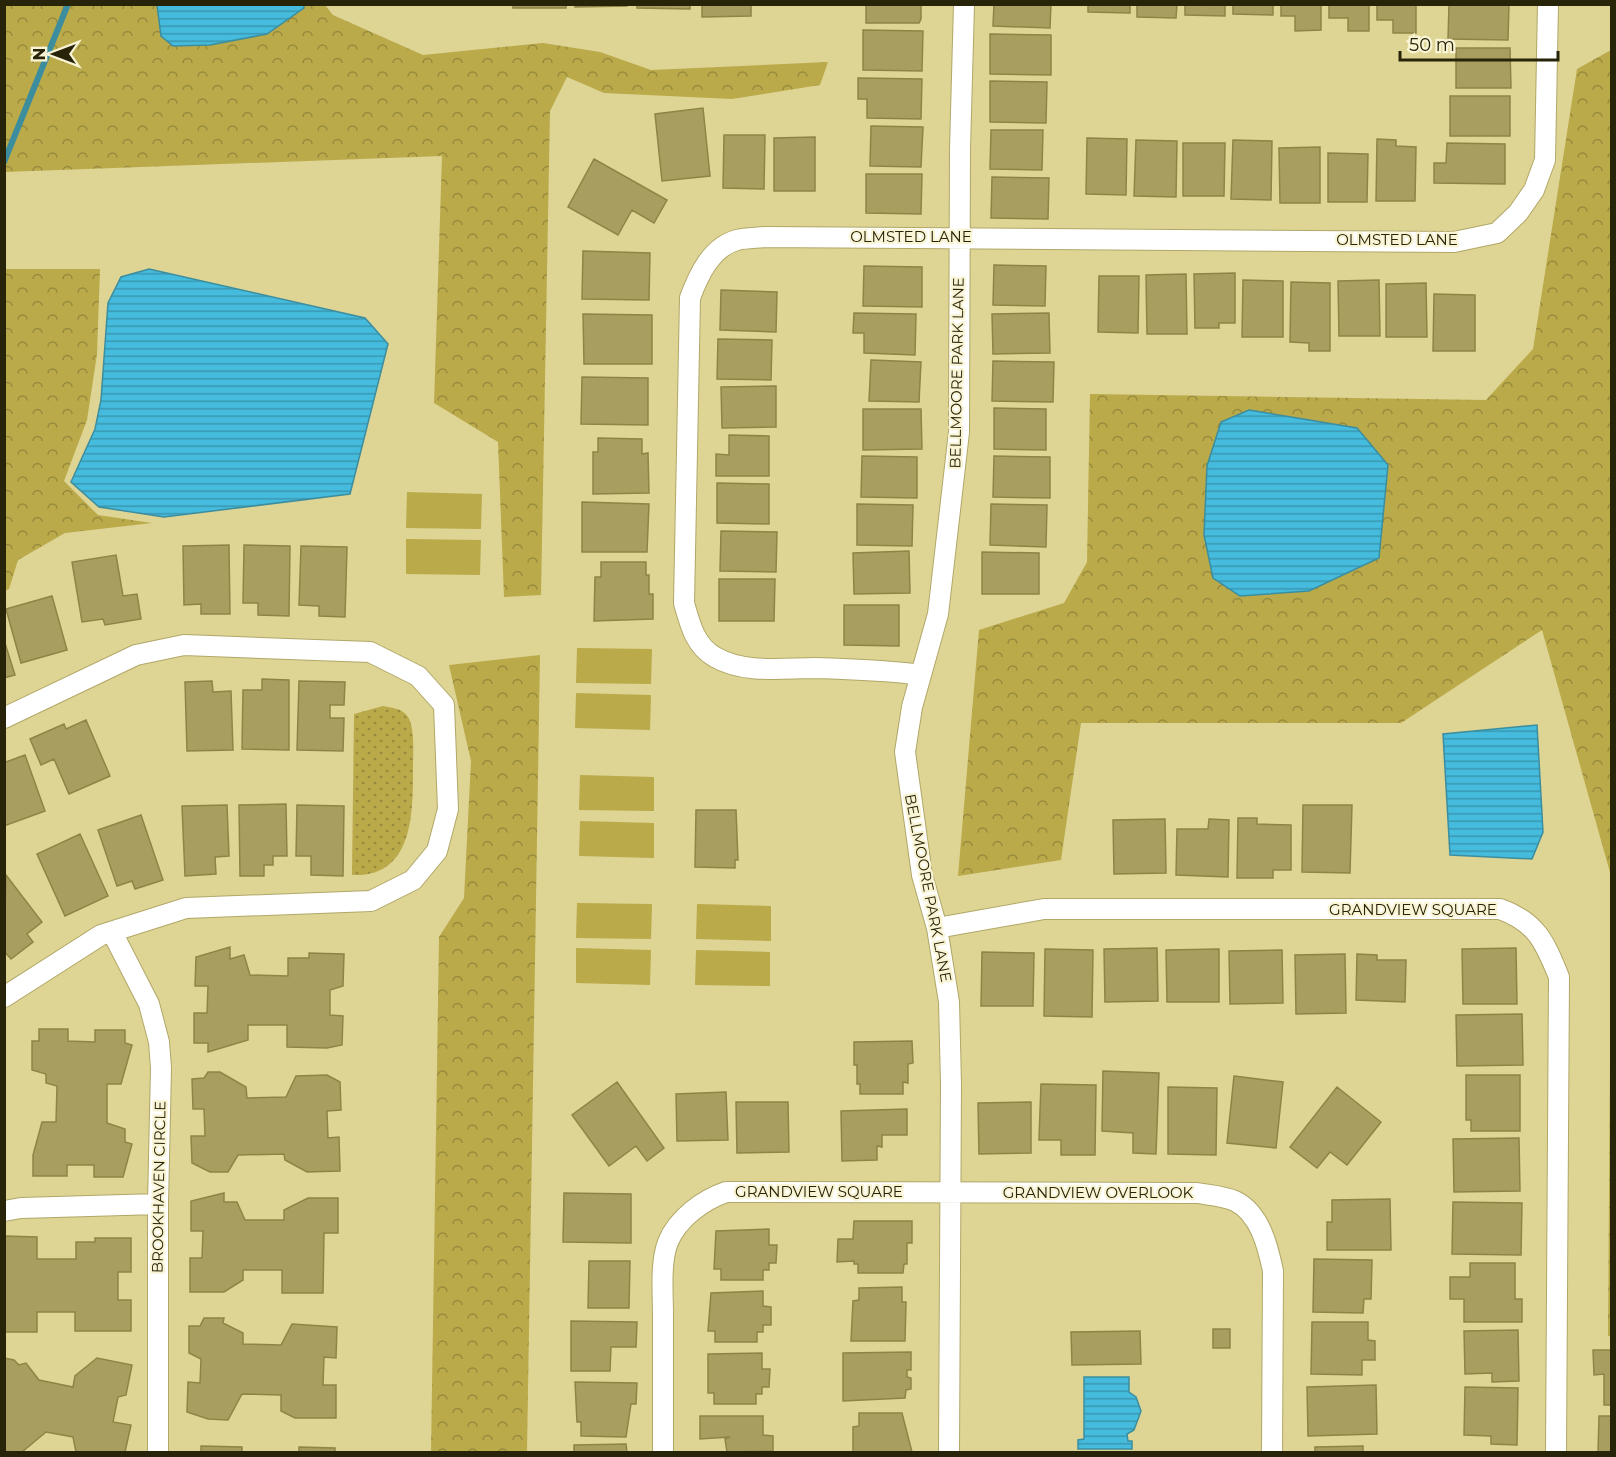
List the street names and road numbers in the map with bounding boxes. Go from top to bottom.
street label: OLMSTED LANE [850,227,972,246]
street label: OLMSTED LANE [1336,230,1458,249]
street label: BELLMOORE PARK LANE [945,277,968,469]
street label: BELLMOORE PARK LANE [901,792,956,984]
street label: GRANDVIEW SQUARE [1329,900,1497,919]
street label: BROOKHAVEN CIRCLE [147,1101,170,1273]
street label: GRANDVIEW SQUARE [735,1182,903,1201]
street label: GRANDVIEW OVERLOOK [1003,1183,1194,1202]

